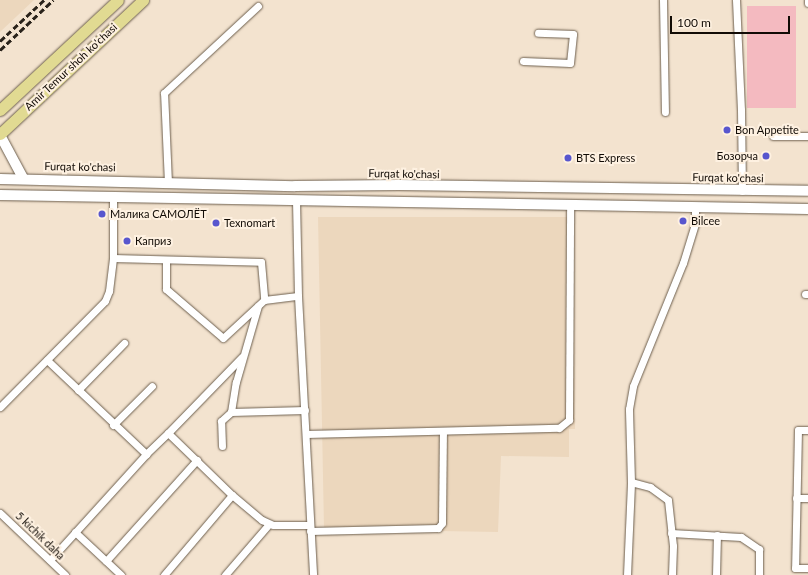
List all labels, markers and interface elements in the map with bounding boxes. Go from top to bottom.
scale bar [672,8,792,34]
text: 100 m [677,15,711,30]
street label: Amir Temur shoh ko'chasi [22,20,120,114]
place label: Bon Appetite [735,123,799,137]
marker: Bon Appetite [722,125,732,135]
place label: Бозорча [717,149,758,163]
place label: BTS Express [576,151,635,165]
marker: Бозорча [761,151,771,161]
marker: BTS Express [563,153,573,163]
street label: Furqat ko'chasi [44,160,116,174]
street label: Furqat ko'chasi [368,167,440,181]
street label: Furqat ko'chasi [692,171,764,185]
place label: Малика САМОЛЁТ [110,207,207,221]
marker: Малика САМОЛЁТ [97,209,107,219]
place label: Bilcee [691,214,720,228]
place label: Texnomart [224,216,275,230]
marker: Bilcee [678,216,688,226]
marker: Texnomart [211,218,221,228]
place label: Каприз [135,234,171,248]
marker: Каприз [122,236,132,246]
street label: 5 kichik daha [13,509,67,563]

